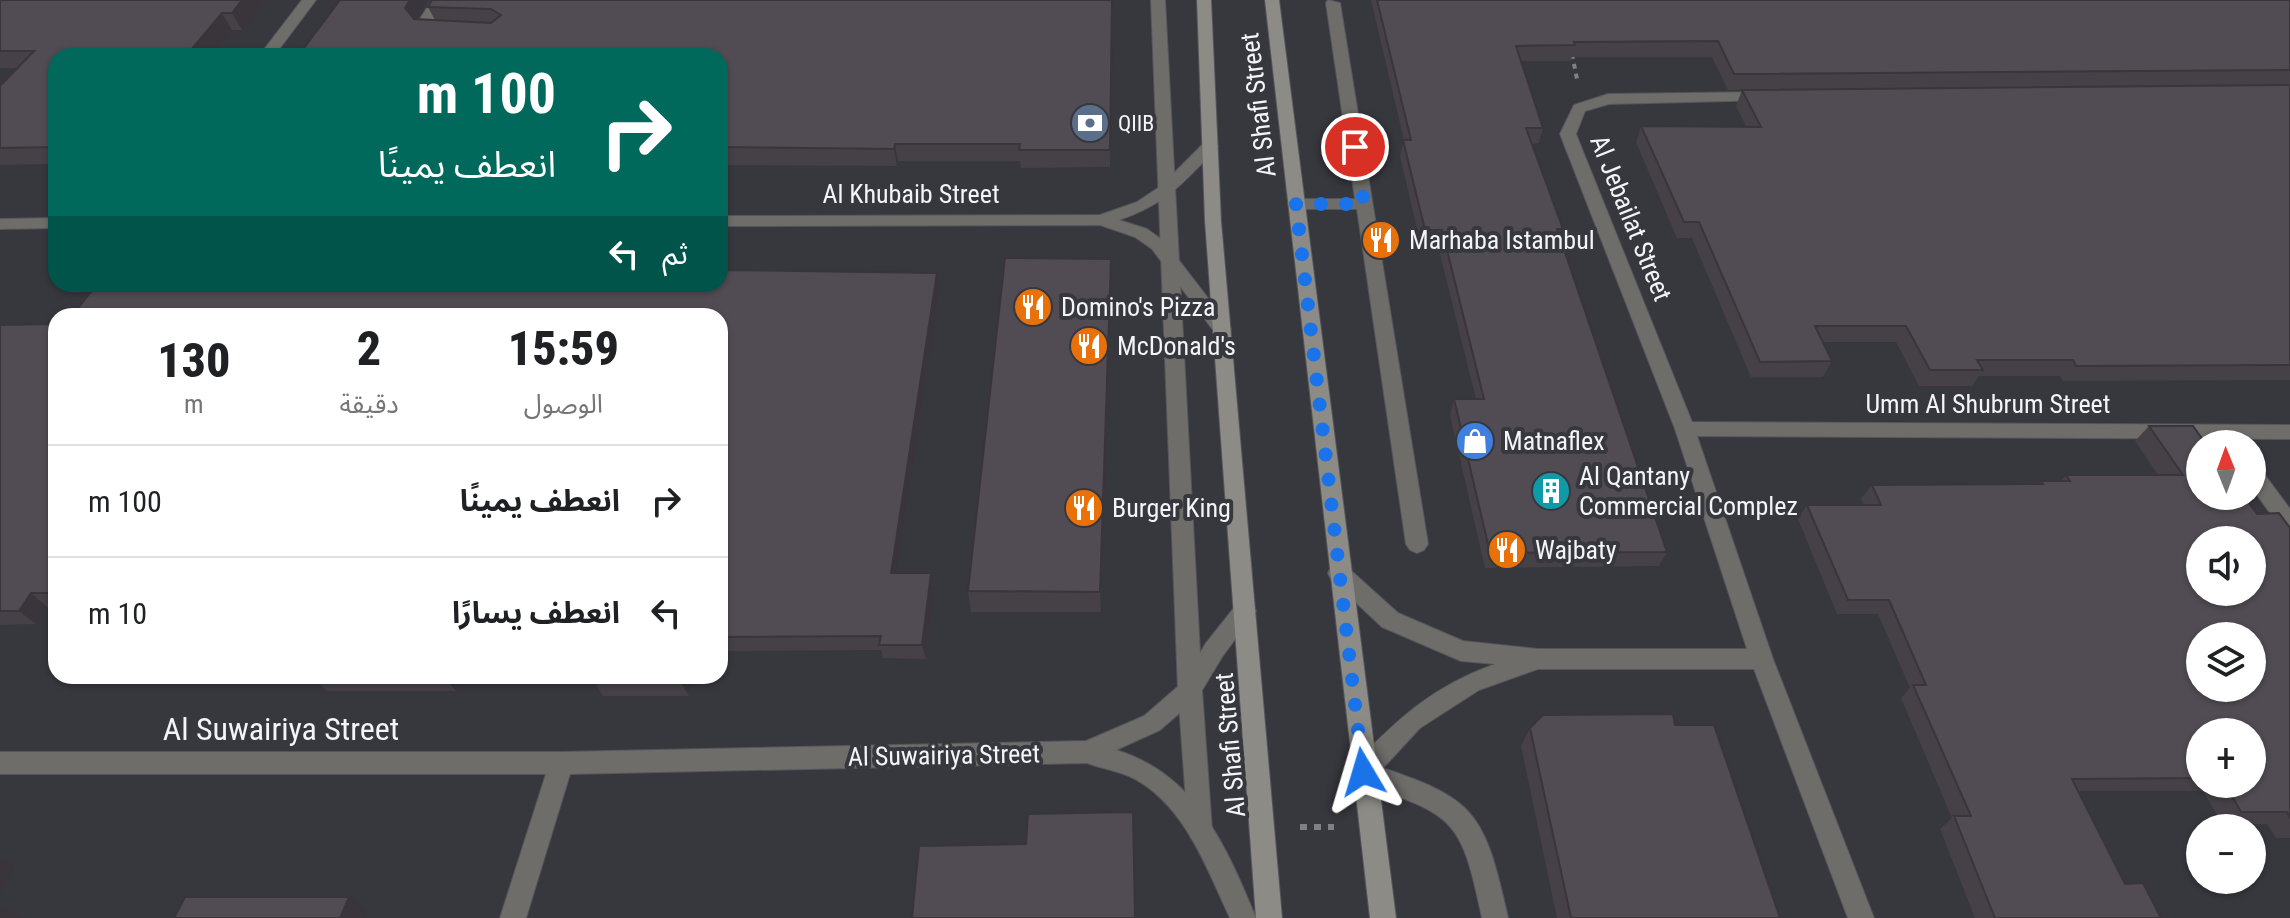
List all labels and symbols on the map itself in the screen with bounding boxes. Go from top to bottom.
street label: Al Shafi Street [1234,31,1282,179]
bank icon: QIIB [1069,102,1111,144]
place label: QIIB [1118,111,1154,136]
pin [1321,113,1389,181]
street label: Al Jebailat Street [1584,131,1678,305]
street label: Al Khubaib Street [822,179,1000,209]
restaurant icon: Marhaba Istambul [1360,219,1402,261]
place label: Marhaba Istambul [1409,225,1595,255]
restaurant icon: Domino's Pizza [1012,286,1054,328]
place label: Domino's Pizza [1061,292,1215,322]
restaurant icon: McDonald's [1068,325,1110,367]
place label: McDonald's [1117,331,1236,361]
street label: Umm Al Shubrum Street [1865,389,2111,419]
shop icon: Matnaflex [1454,420,1496,462]
place label: Matnaflex [1503,426,1605,456]
north arrow [2186,430,2266,510]
place label: Al Qantany Commercial Complez [1579,461,1798,521]
building icon: Al Qantany Commercial Complez [1530,470,1572,512]
restaurant icon: Burger King [1063,487,1105,529]
place label: Burger King [1112,493,1231,523]
restaurant icon: Wajbaty [1486,529,1528,571]
place label: Wajbaty [1535,535,1617,565]
street label: Al Shafi Street [1209,671,1251,819]
street label: Al Suwairiya Street [163,710,399,748]
position arrow [1321,730,1405,814]
street label: Al Suwairiya Street [848,738,1040,772]

